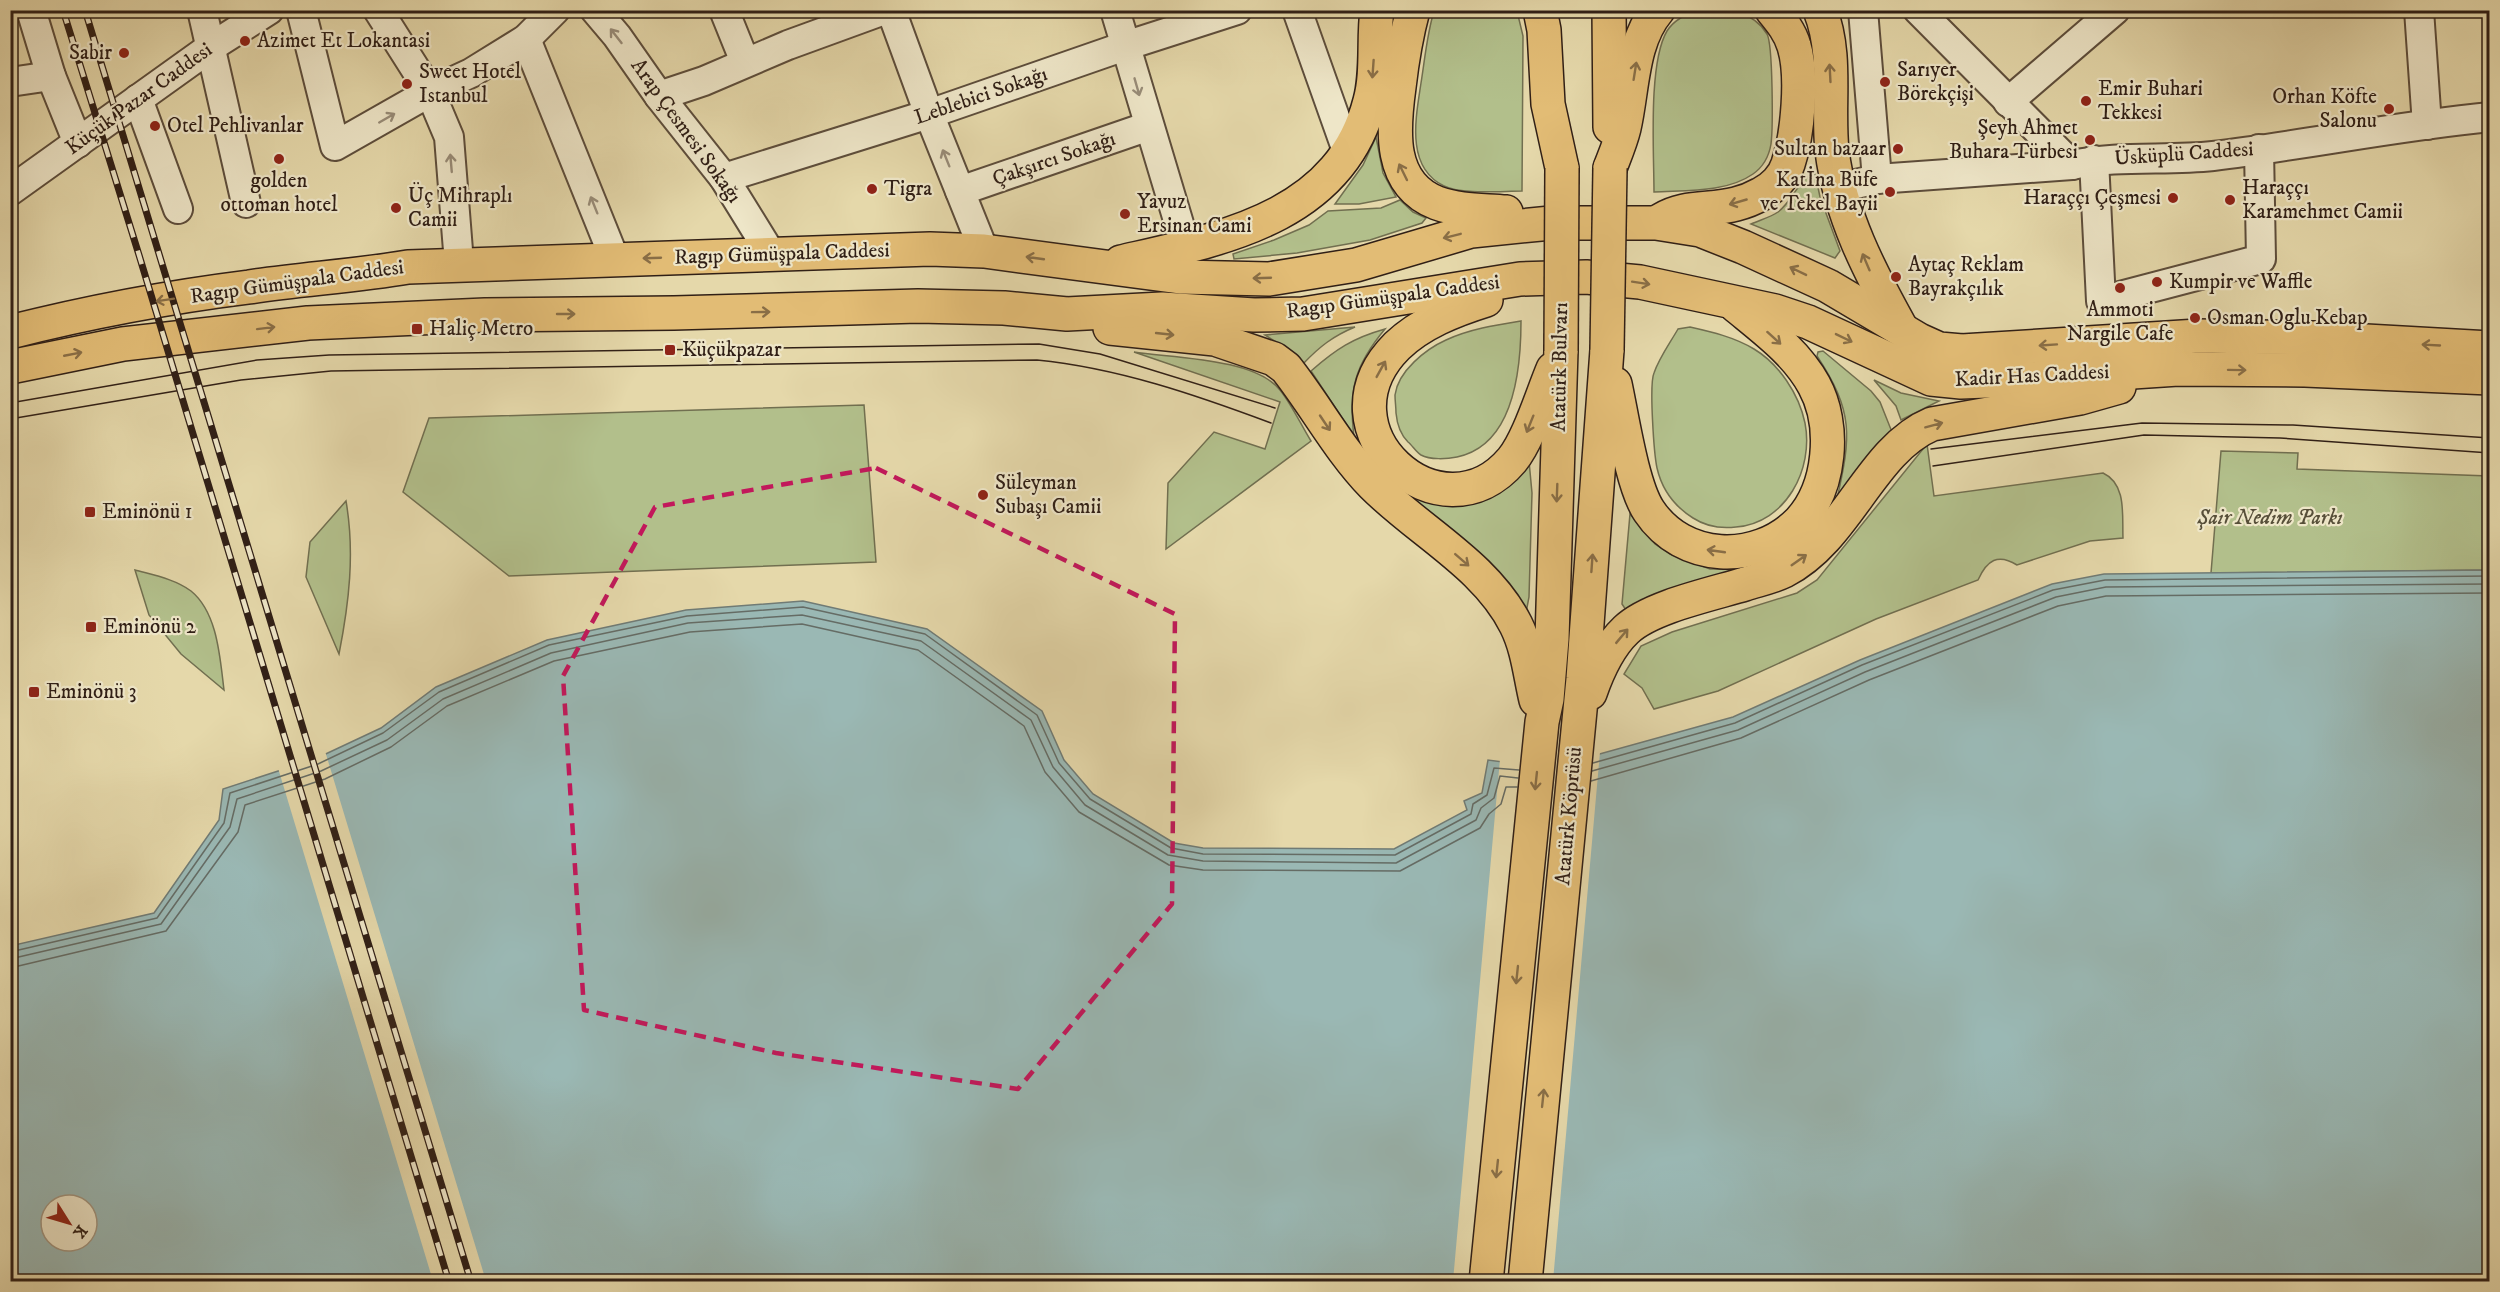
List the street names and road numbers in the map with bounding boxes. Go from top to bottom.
street label: Küçük Pazar Caddesi [60,37,218,161]
street label: Arap Çesmesi Sokağı [625,54,747,208]
street label: Leblebici Sokağı [911,61,1051,131]
street label: Çakşırcı Sokağı [989,126,1119,192]
street label: Üsküplü Caddesi [2113,135,2254,172]
street label: Ragıp Gümüşpala Caddesi [674,237,890,271]
street label: Ragıp Gümüşpala Caddesi [189,254,405,310]
street label: Ragıp Gümüşpala Caddesi [1285,269,1501,325]
street label: Atatürk Bulvarı [1546,302,1574,432]
street label: Kadir Has Caddesi [1954,359,2110,393]
street label: Atatürk Köprüsü [1550,746,1588,886]

